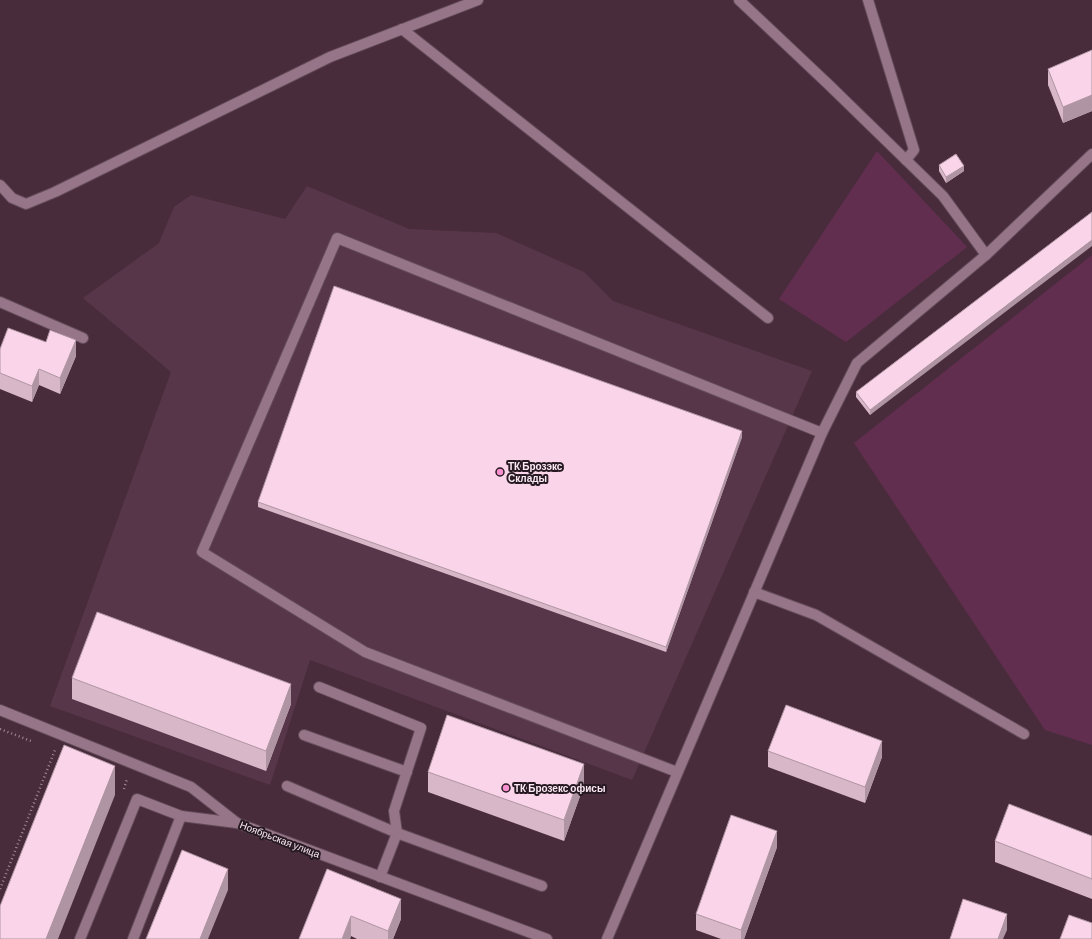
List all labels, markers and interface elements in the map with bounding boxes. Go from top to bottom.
place label: ТК Брозэкс Склады [508,460,563,484]
marker: ТК Брозэкс Склады [495,467,505,477]
place label: ТК Брозекс офисы [514,782,605,794]
marker: ТК Брозекс офисы [501,783,511,793]
street label: Ноябрьская улица [238,818,322,860]

